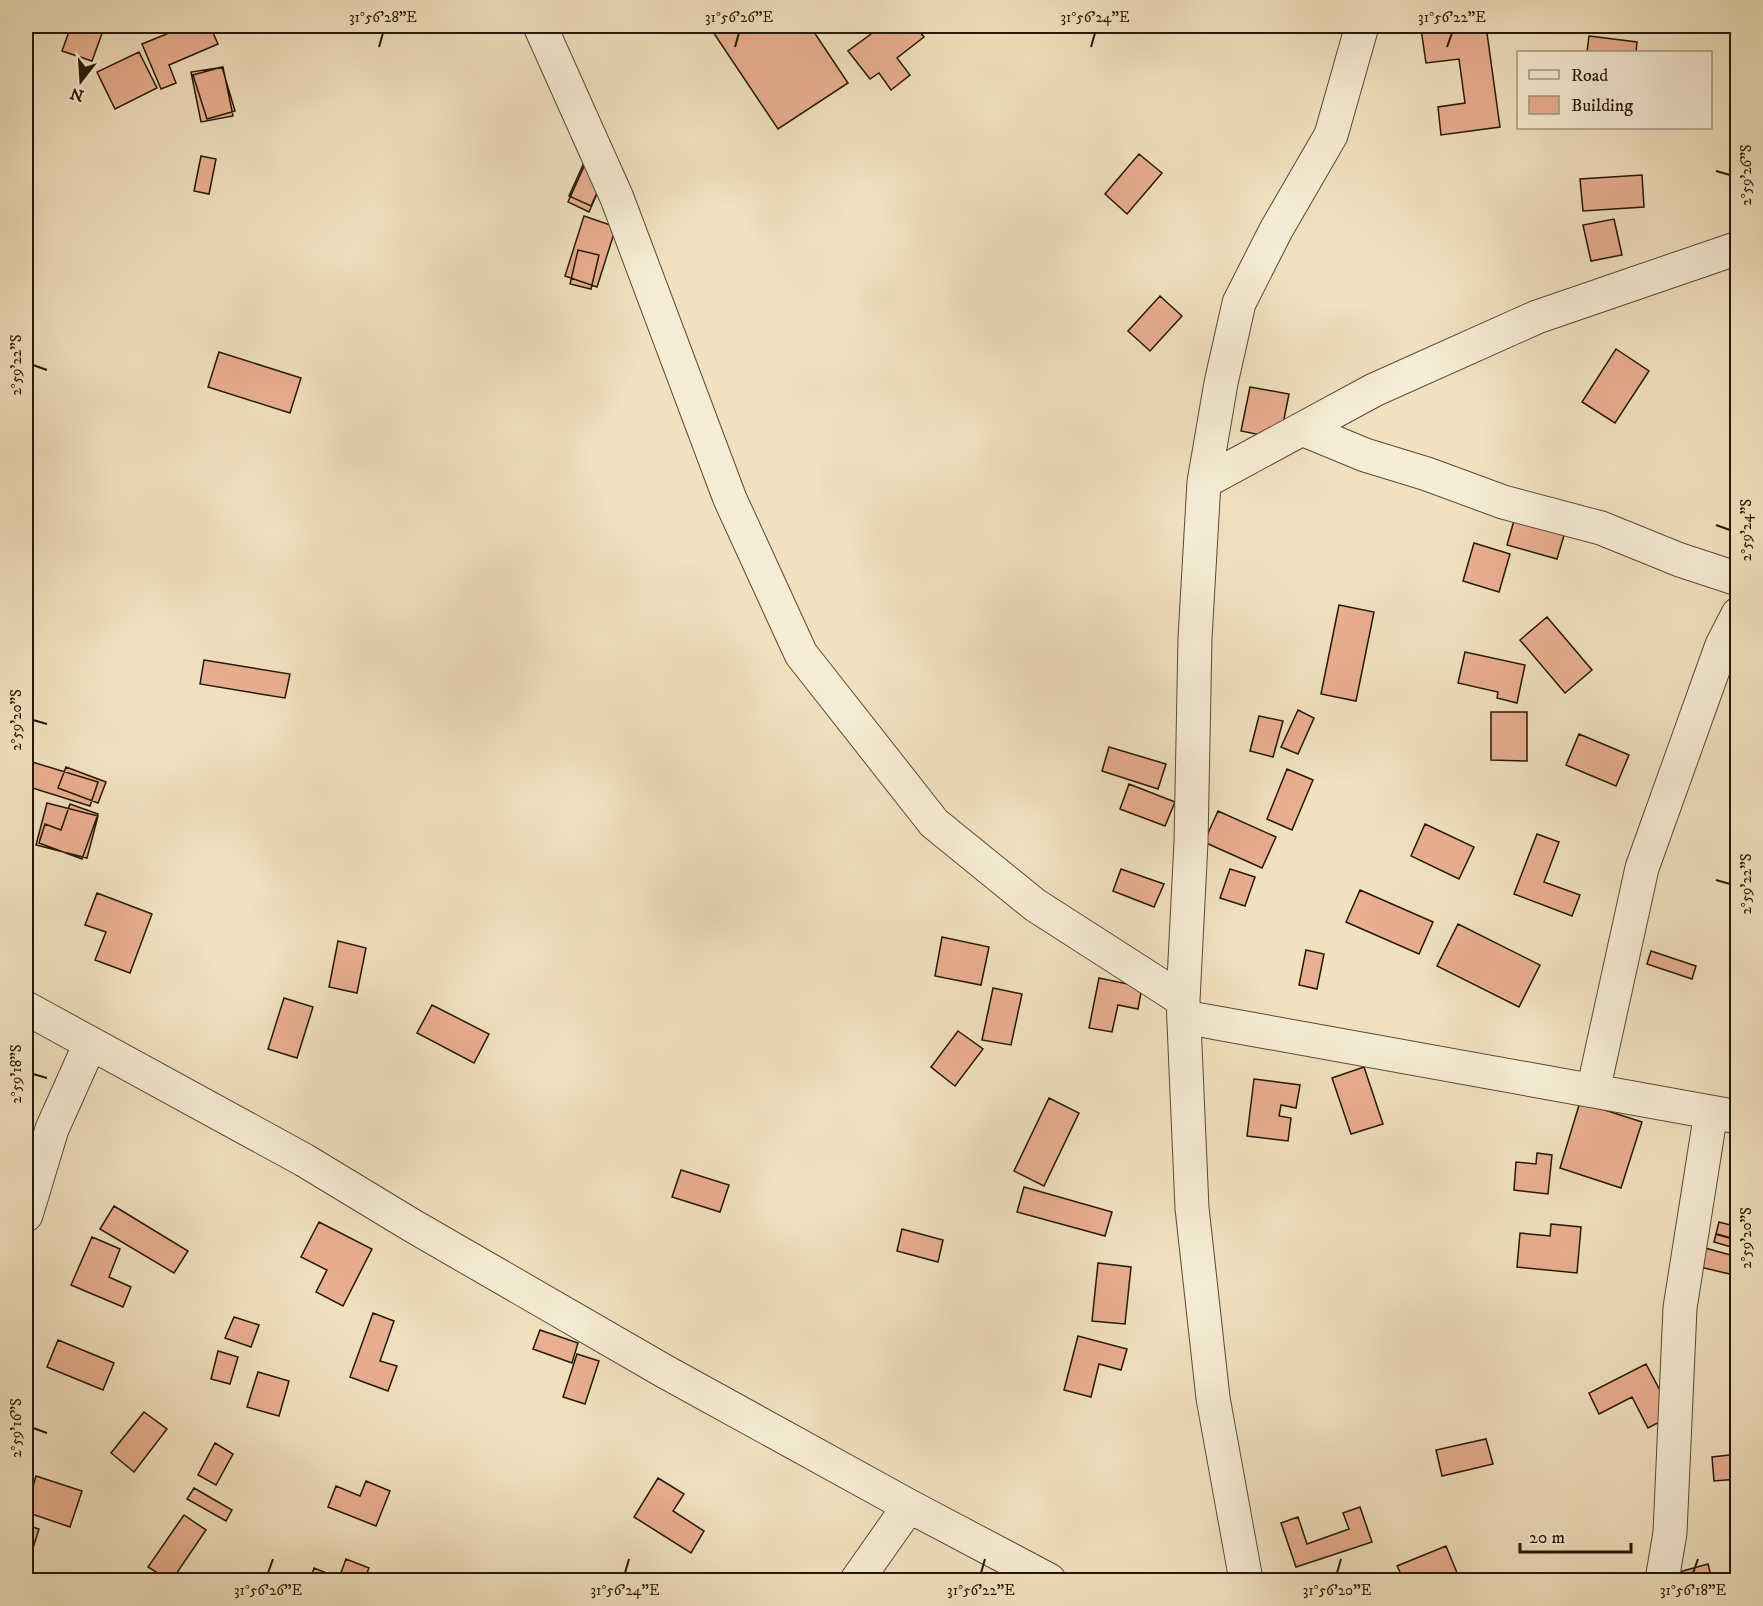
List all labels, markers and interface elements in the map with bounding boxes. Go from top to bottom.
text: 31°56'28"E [349,8,417,27]
text: 31°56'26"E [705,8,774,27]
text: 31°56'24"E [1060,8,1130,27]
text: 31°56'22"E [1418,8,1486,27]
north arrow [51,51,111,111]
legend [1517,51,1712,129]
text: Road [1571,65,1608,87]
text: N [68,83,86,106]
text: Building [1571,95,1633,117]
text: 2°59'26"S [1737,144,1756,206]
text: 2°59'22"S [7,334,26,396]
text: 2°59'24"S [1737,499,1756,561]
text: 2°59'20"S [7,689,26,751]
text: 2°59'22"S [1737,853,1756,915]
text: 2°59'18"S [7,1044,26,1104]
text: 2°59'20"S [1737,1207,1756,1269]
text: 2°59'16"S [7,1398,26,1458]
scale bar [1520,1516,1631,1554]
text: 20 m [1529,1527,1565,1549]
text: 31°56'26"E [234,1581,303,1600]
text: 31°56'24"E [590,1581,660,1600]
text: 31°56'22"E [947,1581,1015,1600]
text: 31°56'20"E [1303,1581,1372,1600]
text: 31°56'18"E [1660,1581,1726,1600]

